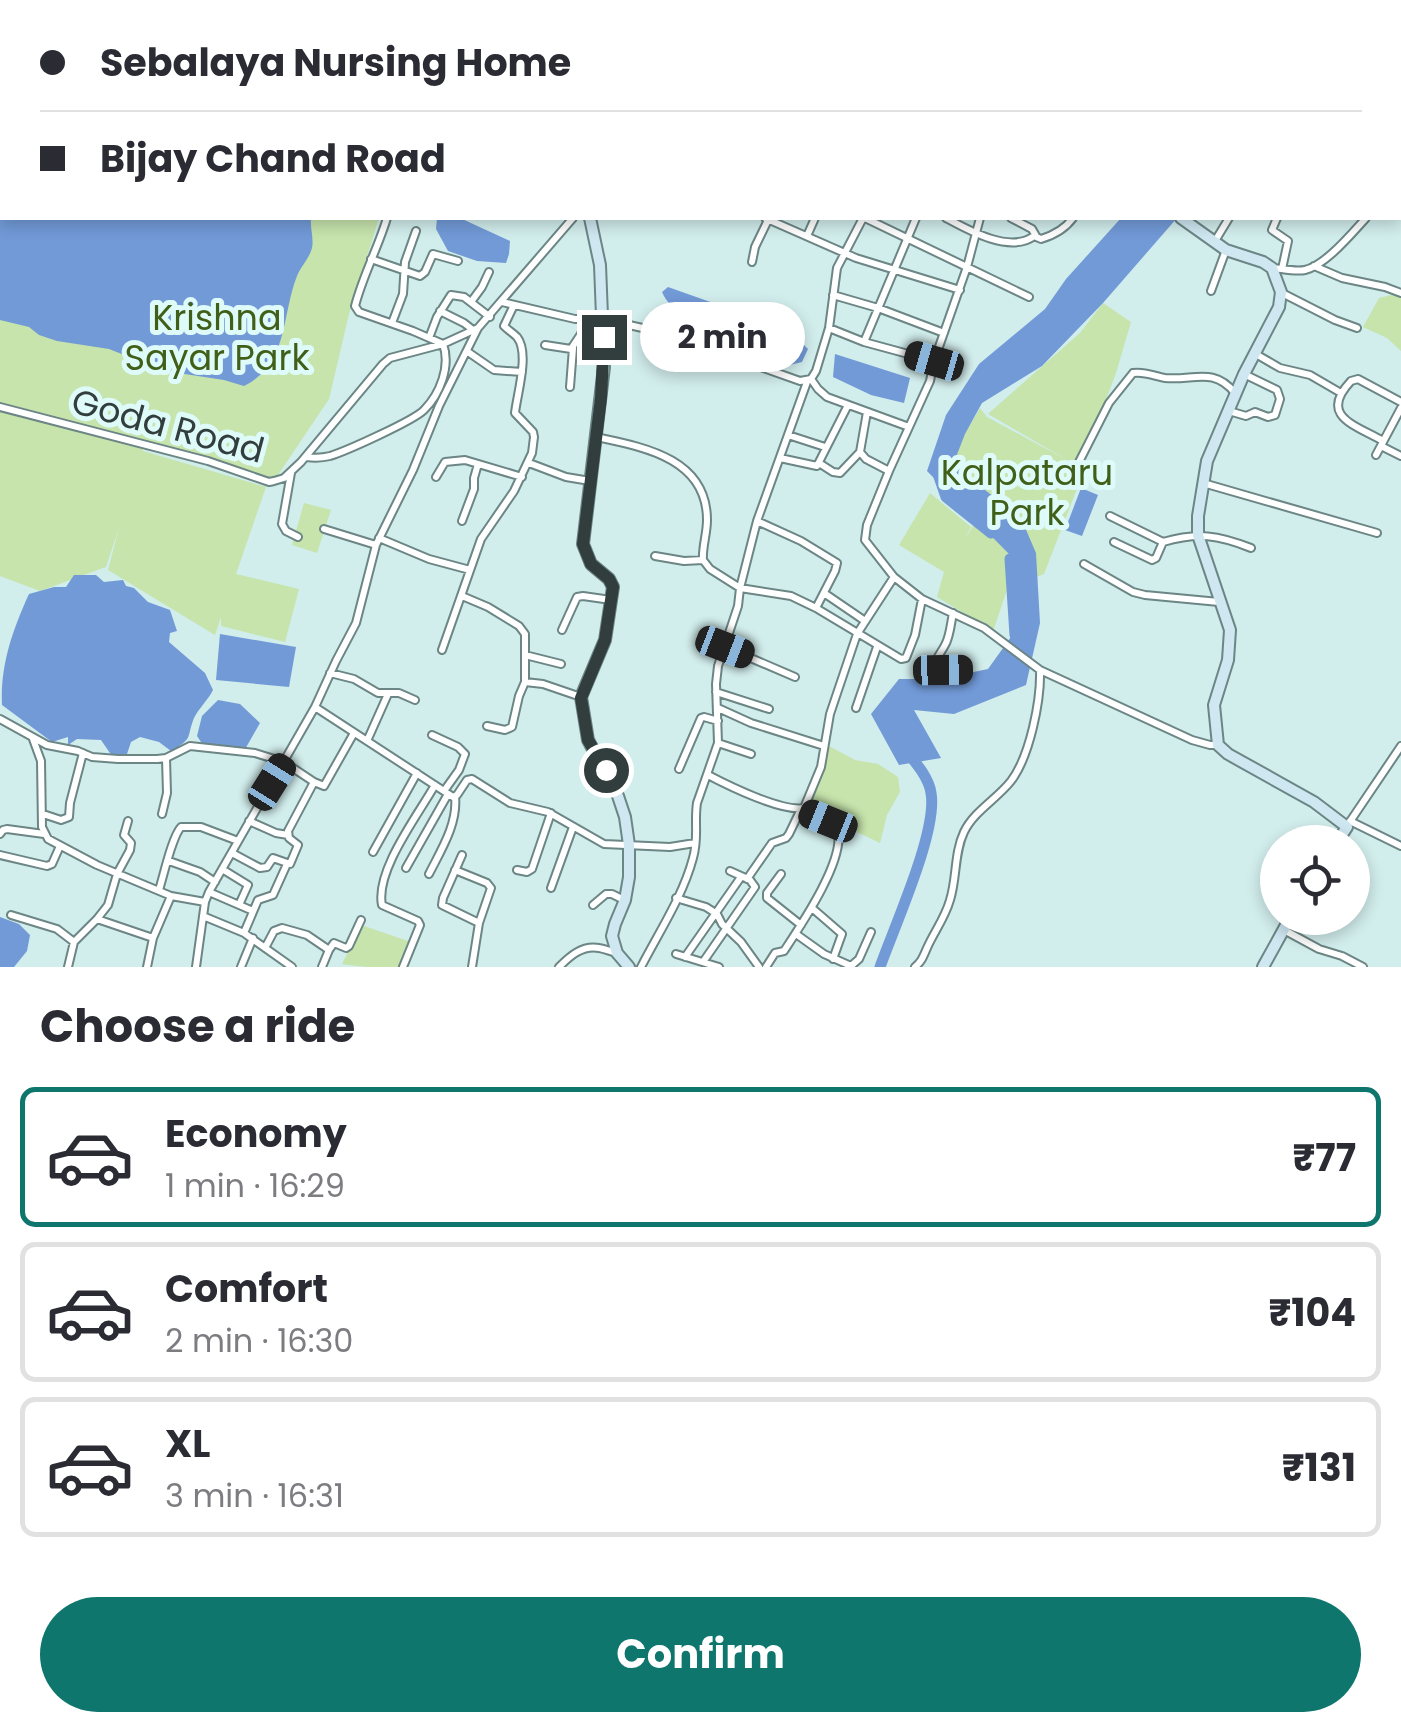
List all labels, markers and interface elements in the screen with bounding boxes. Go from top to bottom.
text: Sebalaya Nursing Home [100,36,571,89]
text: Bijay Chand Road [100,132,446,185]
park label: Krishna Sayar Park [125,293,309,382]
callout: 2 min [639,302,804,372]
text: 2 min [678,314,767,359]
route end [582,315,627,360]
car [901,338,967,384]
street label: Goda Road [67,376,270,475]
park label: Kalpataru Park [941,448,1113,537]
car [692,622,758,672]
car [913,654,973,686]
route start [584,748,629,793]
car [243,749,301,815]
car [795,796,861,846]
map controls [1260,825,1370,935]
button: locate [1260,825,1370,935]
text: Choose a ride [40,995,355,1058]
text: Economy [165,1107,347,1160]
icon: car [45,1112,135,1202]
text: ₹77 [1293,1131,1356,1184]
text: 1 min · 16:29 [165,1163,345,1208]
text: Comfort [165,1262,328,1315]
icon: car [45,1267,135,1357]
text: ₹104 [1268,1286,1356,1339]
text: 2 min · 16:30 [165,1318,353,1363]
text: XL [165,1417,210,1470]
icon: car [45,1422,135,1512]
text: ₹131 [1282,1441,1356,1494]
text: 3 min · 16:31 [165,1473,344,1518]
button: Confirm [40,1597,1361,1712]

